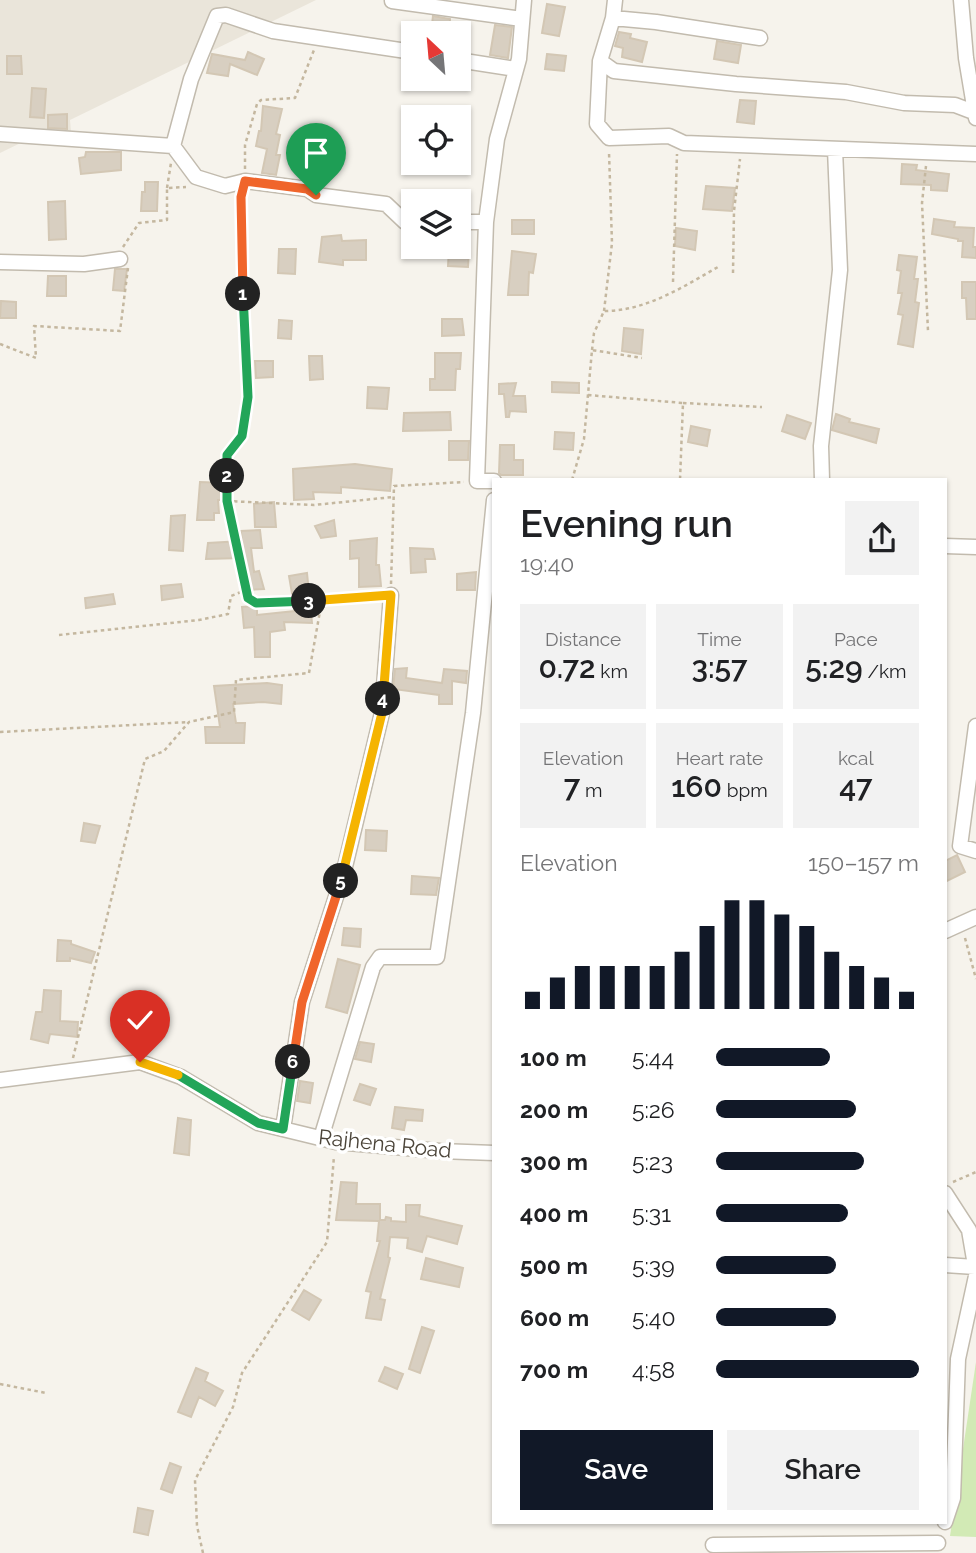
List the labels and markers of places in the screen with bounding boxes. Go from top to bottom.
pin [286,123,346,195]
pin: 1 [226,276,260,312]
pin: 2 [210,458,244,494]
pin: 3 [292,584,326,618]
pin: 4 [366,682,400,716]
pin: 5 [324,864,358,898]
pin [110,990,170,1062]
pin: 6 [276,1044,310,1080]

